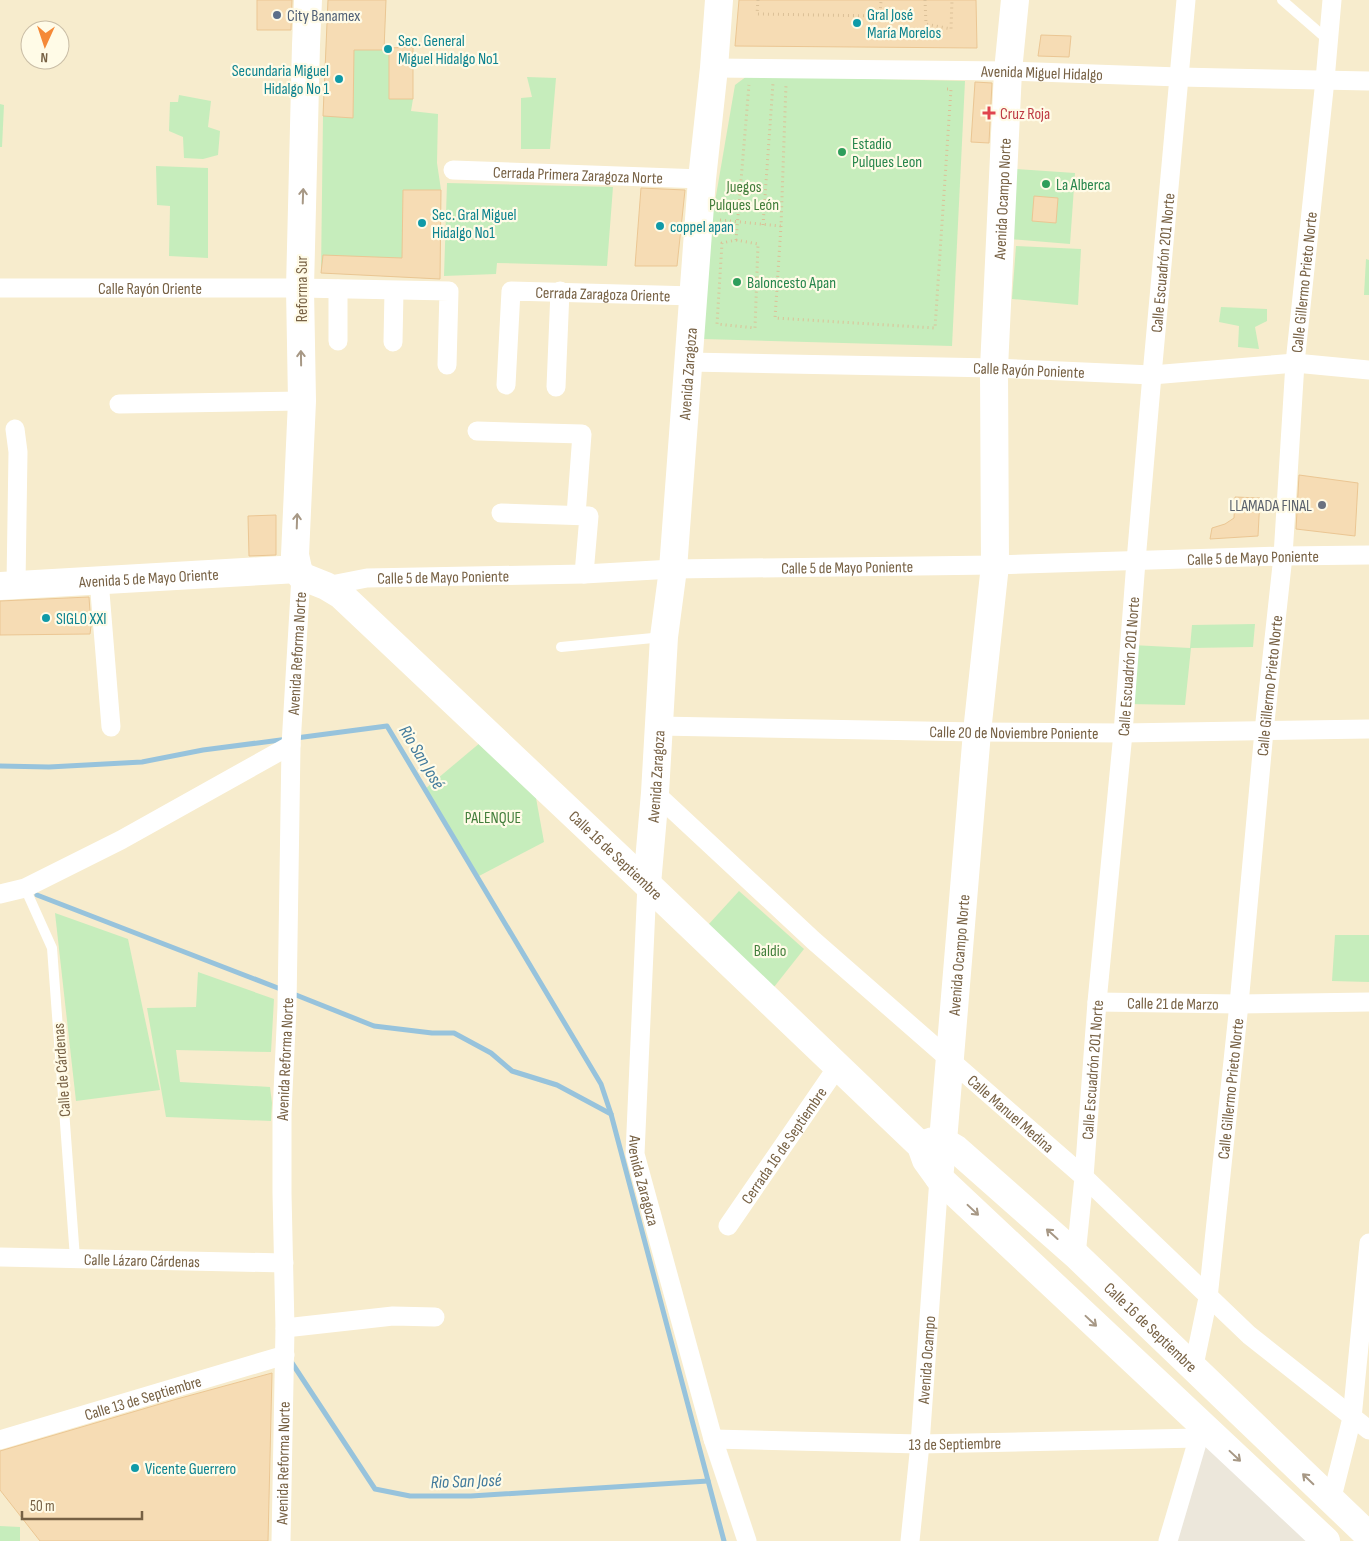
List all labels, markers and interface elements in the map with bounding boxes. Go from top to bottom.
place label: Gral José María Morelos [867,6,941,43]
place label: City Banamex [287,7,360,26]
marker: City Banamex [271,9,283,21]
marker: Gral José María Morelos [851,17,863,29]
north arrow [20,20,70,70]
place label: Sec. General Miguel Hidalgo No1 [398,32,499,69]
marker: Sec. General Miguel Hidalgo No1 [382,43,394,55]
text: N [40,49,49,66]
place label: Secundaria Miguel Hidalgo No 1 [232,62,329,99]
street label: Avenida Miguel Hidalgo [980,63,1103,85]
marker: Secundaria Miguel Hidalgo No 1 [333,73,345,85]
place label: Cruz Roja [1000,105,1050,124]
marker: Cruz Roja [982,106,996,120]
place label: Estadio Pulques Leon [852,135,922,172]
street label: Avenida Ocampo Norte [991,138,1016,261]
marker: Estadio Pulques Leon [836,146,848,158]
street label: Cerrada Primera Zaragoza Norte [493,163,663,189]
place label: La Alberca [1056,176,1110,195]
park label: Juegos Pulques León [709,178,779,215]
marker: La Alberca [1040,178,1052,190]
one-way arrow [298,188,307,204]
street label: Calle Escuadrón 201 Norte [1148,192,1179,334]
place label: Sec. Gral Miguel Hidalgo No1 [432,206,517,243]
street label: Calle Gillermo Prieto Norte [1288,211,1322,354]
marker: Sec. Gral Miguel Hidalgo No1 [416,217,428,229]
place label: coppel apan [670,218,734,237]
marker: coppel apan [654,220,666,232]
street label: Reforma Sur [293,255,312,322]
place label: Baloncesto Apan [747,274,836,293]
marker: Baloncesto Apan [731,276,743,288]
street label: Calle Rayón Oriente [98,280,202,299]
street label: Cerrada Zaragoza Oriente [535,284,671,306]
street label: Avenida Zaragoza [676,327,702,422]
one-way arrow [296,351,306,367]
street label: Calle Rayón Poniente [973,360,1085,383]
place label: LLAMADA FINAL [1229,497,1312,516]
marker: LLAMADA FINAL [1316,499,1328,511]
one-way arrow [292,513,301,529]
street label: Calle 5 de Mayo Poniente [1187,548,1319,570]
street label: Calle 5 de Mayo Poniente [781,558,913,579]
street label: Avenida 5 de Mayo Oriente [77,566,219,593]
street label: Calle 5 de Mayo Poniente [377,567,509,589]
street label: Avenida Reforma Norte [285,591,311,717]
street label: Calle Escuadrón 201 Norte [1115,596,1144,737]
place label: SIGL0 XXI [56,610,106,629]
marker: SIGL0 XXI [40,612,52,624]
street label: Calle Gillermo Prieto Norte [1254,614,1288,757]
water label: Rio San José [394,721,449,793]
street label: Calle 20 de Noviembre Poniente [929,723,1098,744]
street label: Avenida Zaragoza [644,730,670,824]
street label: Calle 16 de Septiembre [564,807,666,904]
park label: PALENQUE [465,809,521,828]
street label: Avenida Ocampo Norte [945,894,974,1017]
park label: Baldio [754,942,786,961]
street label: Calle 21 de Marzo [1127,994,1219,1015]
street label: Avenida Reforma Norte [274,997,298,1122]
street label: Calle Escuadrón 201 Norte [1079,999,1108,1140]
street label: Calle Gillermo Prieto Norte [1215,1017,1248,1160]
street label: Calle de Cárdenas [50,1022,75,1117]
street label: Calle Manuel Medina [963,1072,1057,1157]
street label: Cerrada 16 de Septiembre [738,1084,831,1208]
street label: Avenida Zaragoza [624,1134,662,1228]
one-way arrow [967,1204,979,1216]
one-way arrow [1045,1228,1058,1239]
street label: Calle Lázaro Cárdenas [84,1251,200,1272]
street label: Calle 16 de Septiembre [1099,1279,1200,1377]
street label: Avenida Ocampo [915,1315,940,1406]
one-way arrow [1085,1315,1098,1327]
street label: Calle 13 de Septiembre [82,1372,204,1425]
street label: Avenida Reforma Norte [273,1401,295,1526]
street label: 13 de Septiembre [908,1434,1001,1455]
one-way arrow [1229,1450,1242,1462]
place label: Vicente Guerrero [145,1460,236,1479]
marker: Vicente Guerrero [129,1462,141,1474]
water label: Rio San José [430,1470,502,1493]
one-way arrow [1302,1473,1314,1485]
scale bar [22,1488,142,1520]
text: 50 m [30,1497,55,1516]

